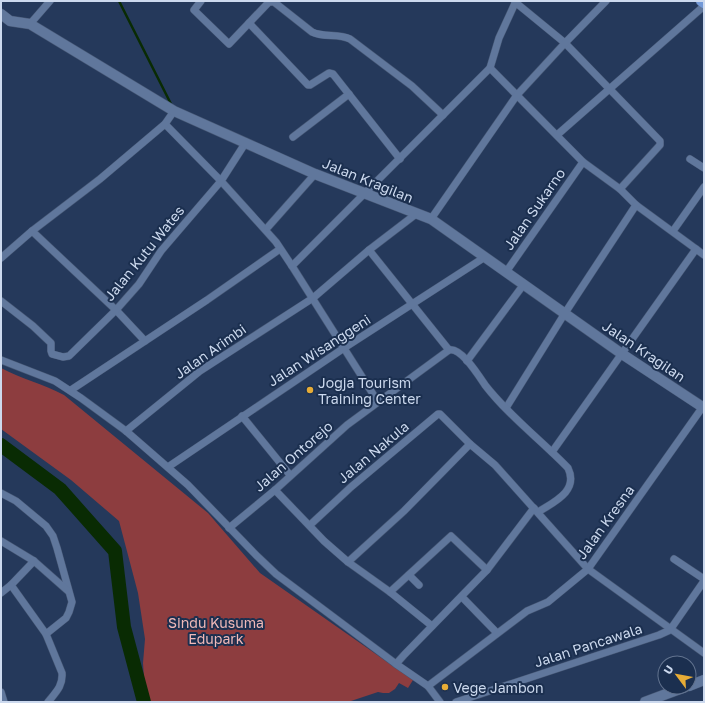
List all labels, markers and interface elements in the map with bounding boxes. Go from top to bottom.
street label: Jalan Kragilan [320,154,416,206]
street label: Jalan Sukarno [500,165,568,253]
street label: Jalan Kutu Wates [100,202,188,304]
street label: Jalan Wisanggeni [264,310,374,390]
street label: Jalan Kragilan [599,317,689,385]
street label: Jalan Arimbi [171,320,249,382]
place label: Jogja Tourism Training Center [318,374,421,407]
marker: Jogja Tourism Training Center [305,385,315,395]
street label: Jalan Ontorejo [250,417,336,495]
street label: Jalan Nakula [334,417,412,487]
street label: Jalan Kresna [572,482,638,562]
park label: Sindu Kusuma Edupark [168,614,264,647]
street label: Jalan Pancawala [532,620,644,670]
north arrow [657,655,697,695]
text: U [660,663,676,676]
place label: Vege Jambon [453,679,544,696]
marker: Vege Jambon [440,682,450,692]

